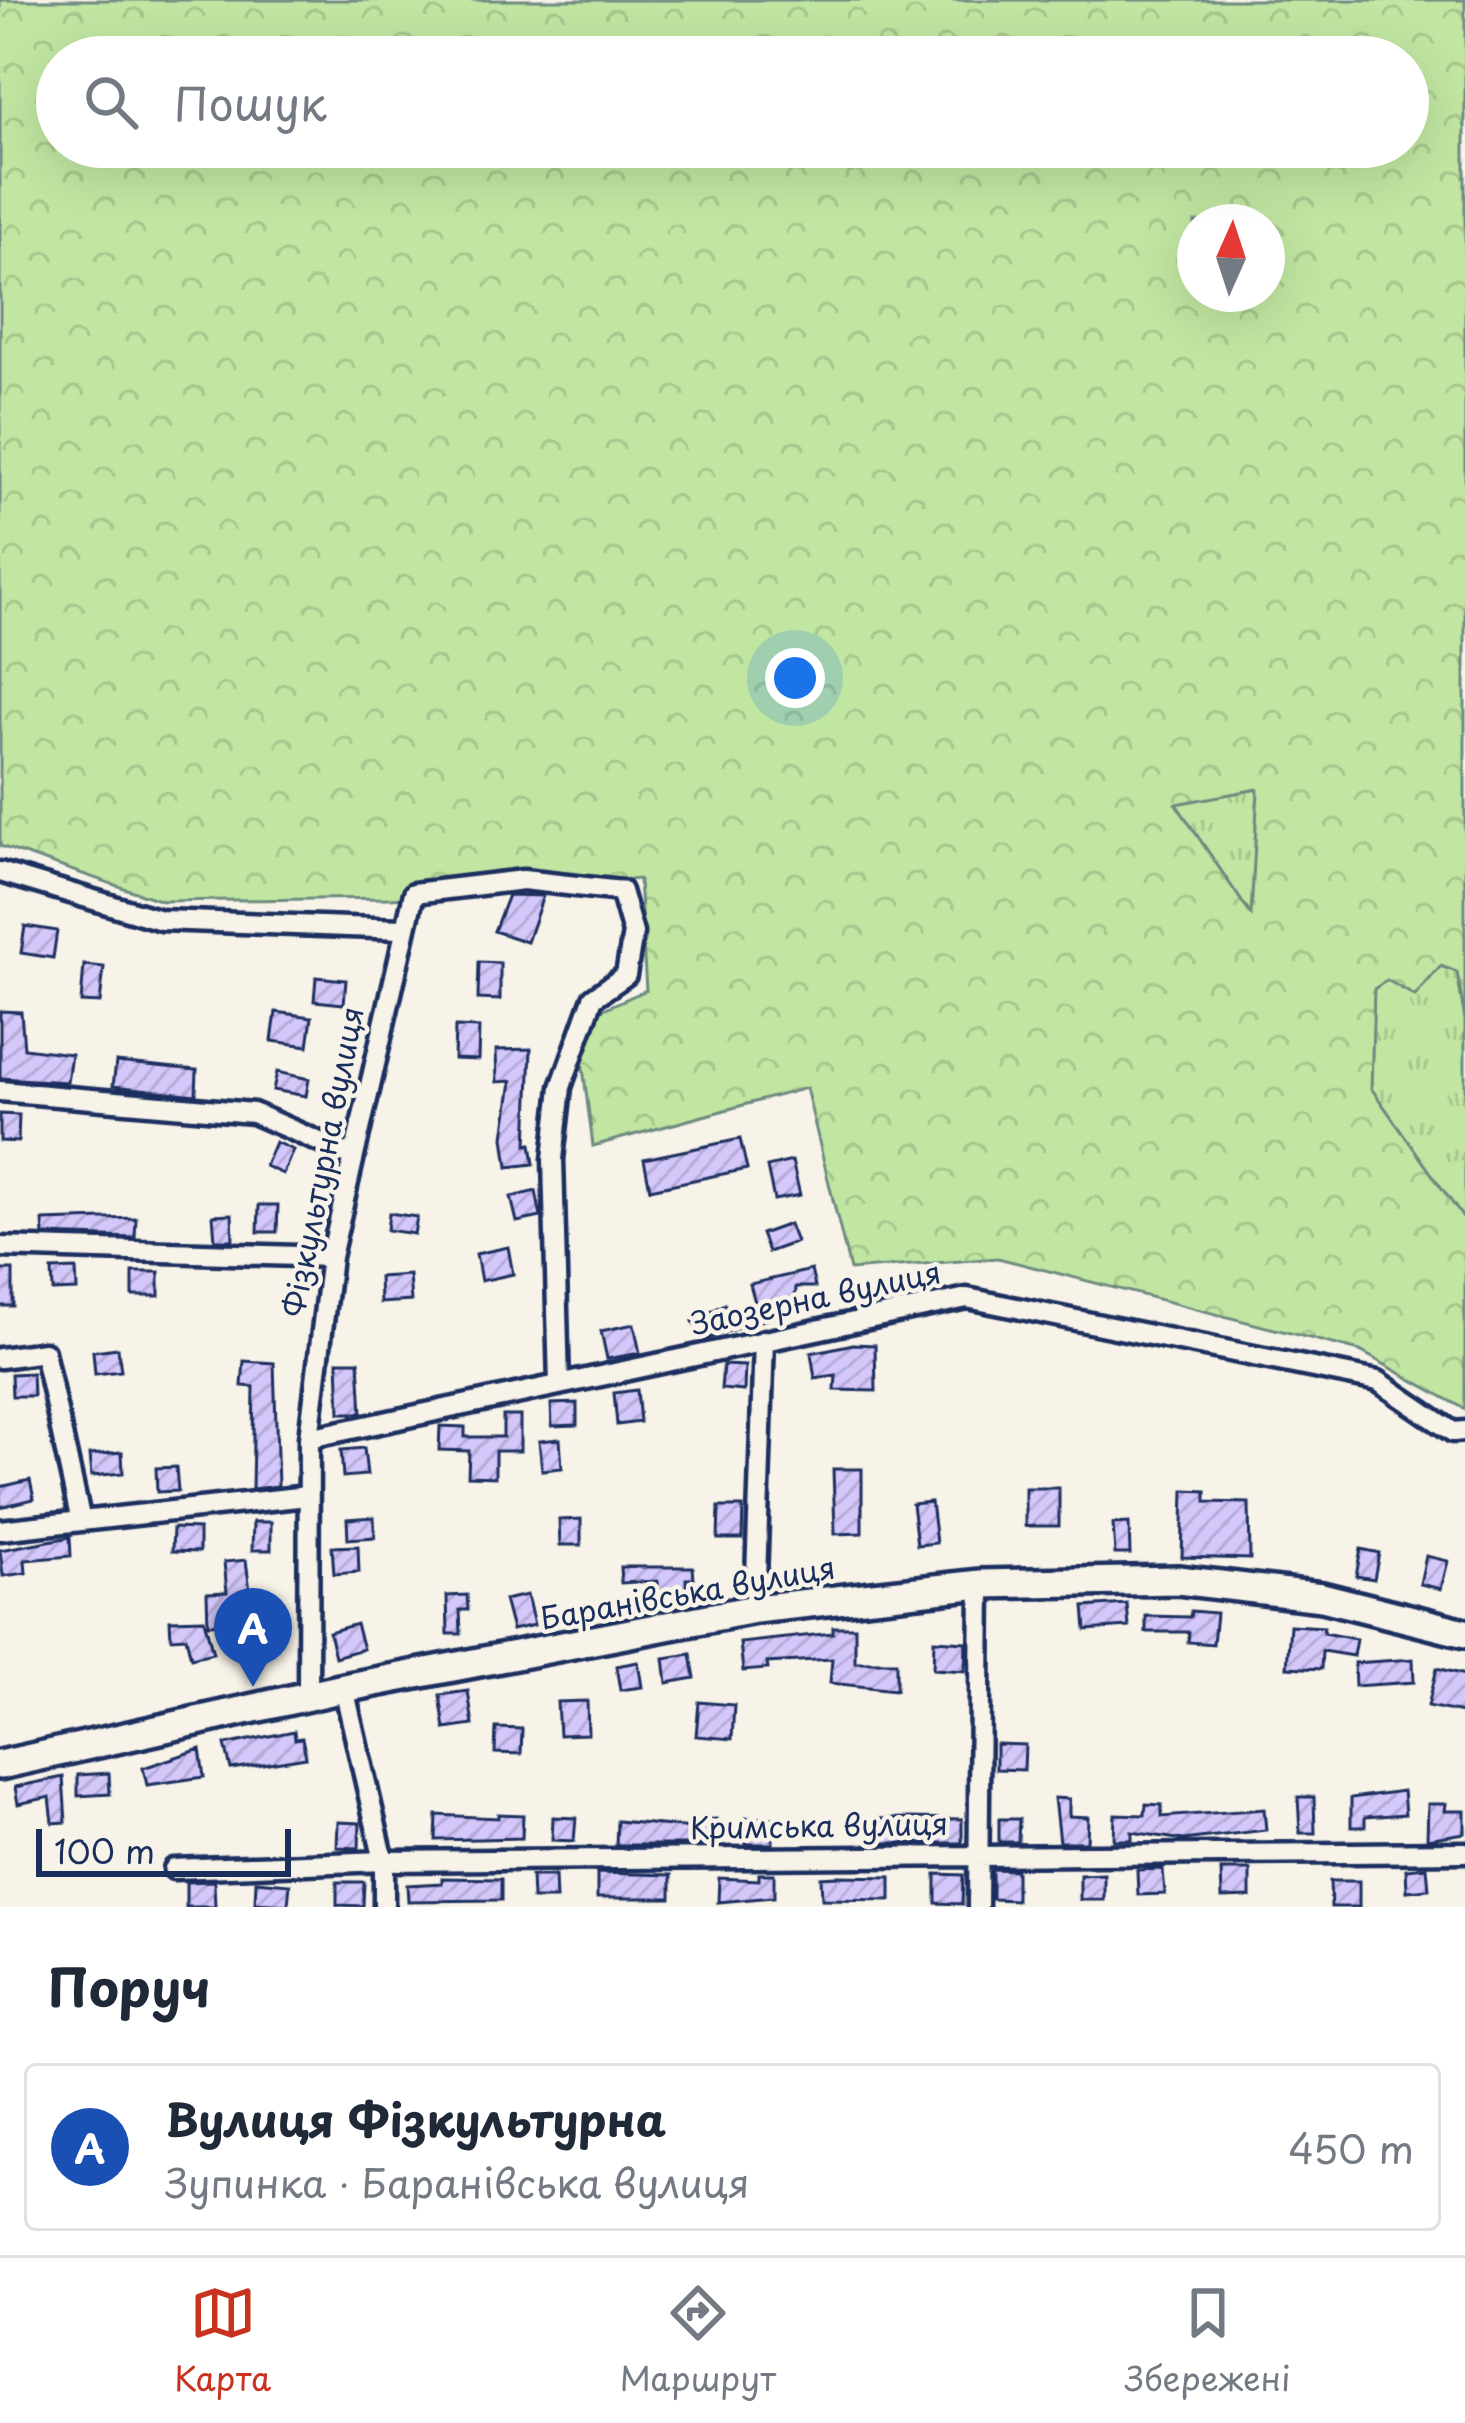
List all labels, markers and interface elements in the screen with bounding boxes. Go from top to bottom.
search box [36,36,1429,168]
text: Пошук [174,68,327,136]
icon: search [78,69,144,135]
north arrow [1177,204,1285,312]
your location [765,648,825,708]
street label: Фізкультурна вулиця [269,1003,374,1321]
street label: Заозерна вулиця [686,1248,945,1345]
street label: Баранівська вулиця [537,1543,838,1640]
pin: A [214,1588,292,1687]
street label: Кримська вулиця [690,1800,948,1849]
scale bar [36,1823,291,1876]
text: 100 m [54,1825,155,1875]
text: Поруч [48,1947,210,2024]
text: Вулиця Фізкультурна [165,2084,666,2152]
text: A [75,2118,105,2177]
text: 450 m [1288,2118,1414,2177]
text: Зупинка · Баранівська вулиця [165,2152,750,2211]
tab: Карта [174,2280,271,2402]
tab: Маршрут [620,2280,776,2402]
tab: Збережені [1125,2280,1291,2402]

